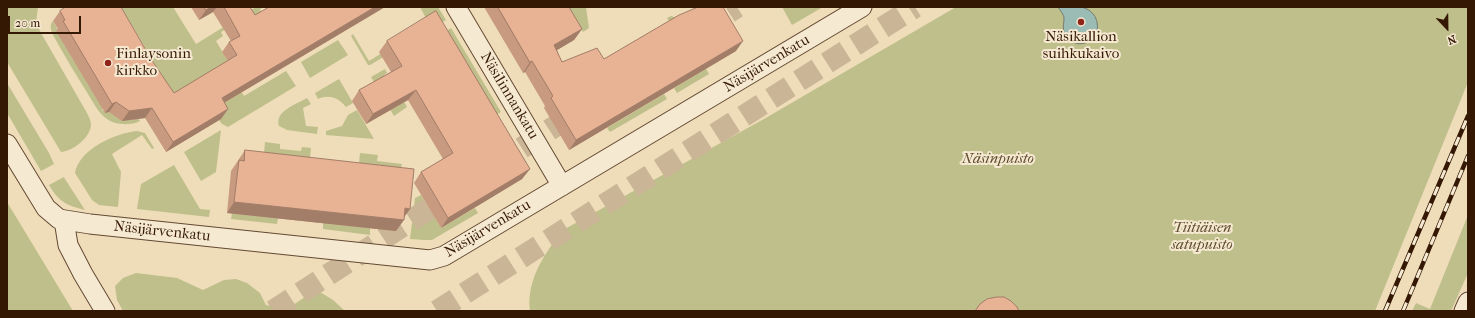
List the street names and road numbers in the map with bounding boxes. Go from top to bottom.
street label: Näsijärvenkatu [721,31,813,97]
street label: Näsilinnankatu [476,49,542,143]
street label: Näsijärvenkatu [442,196,534,262]
street label: Näsijärvenkatu [113,218,211,246]

